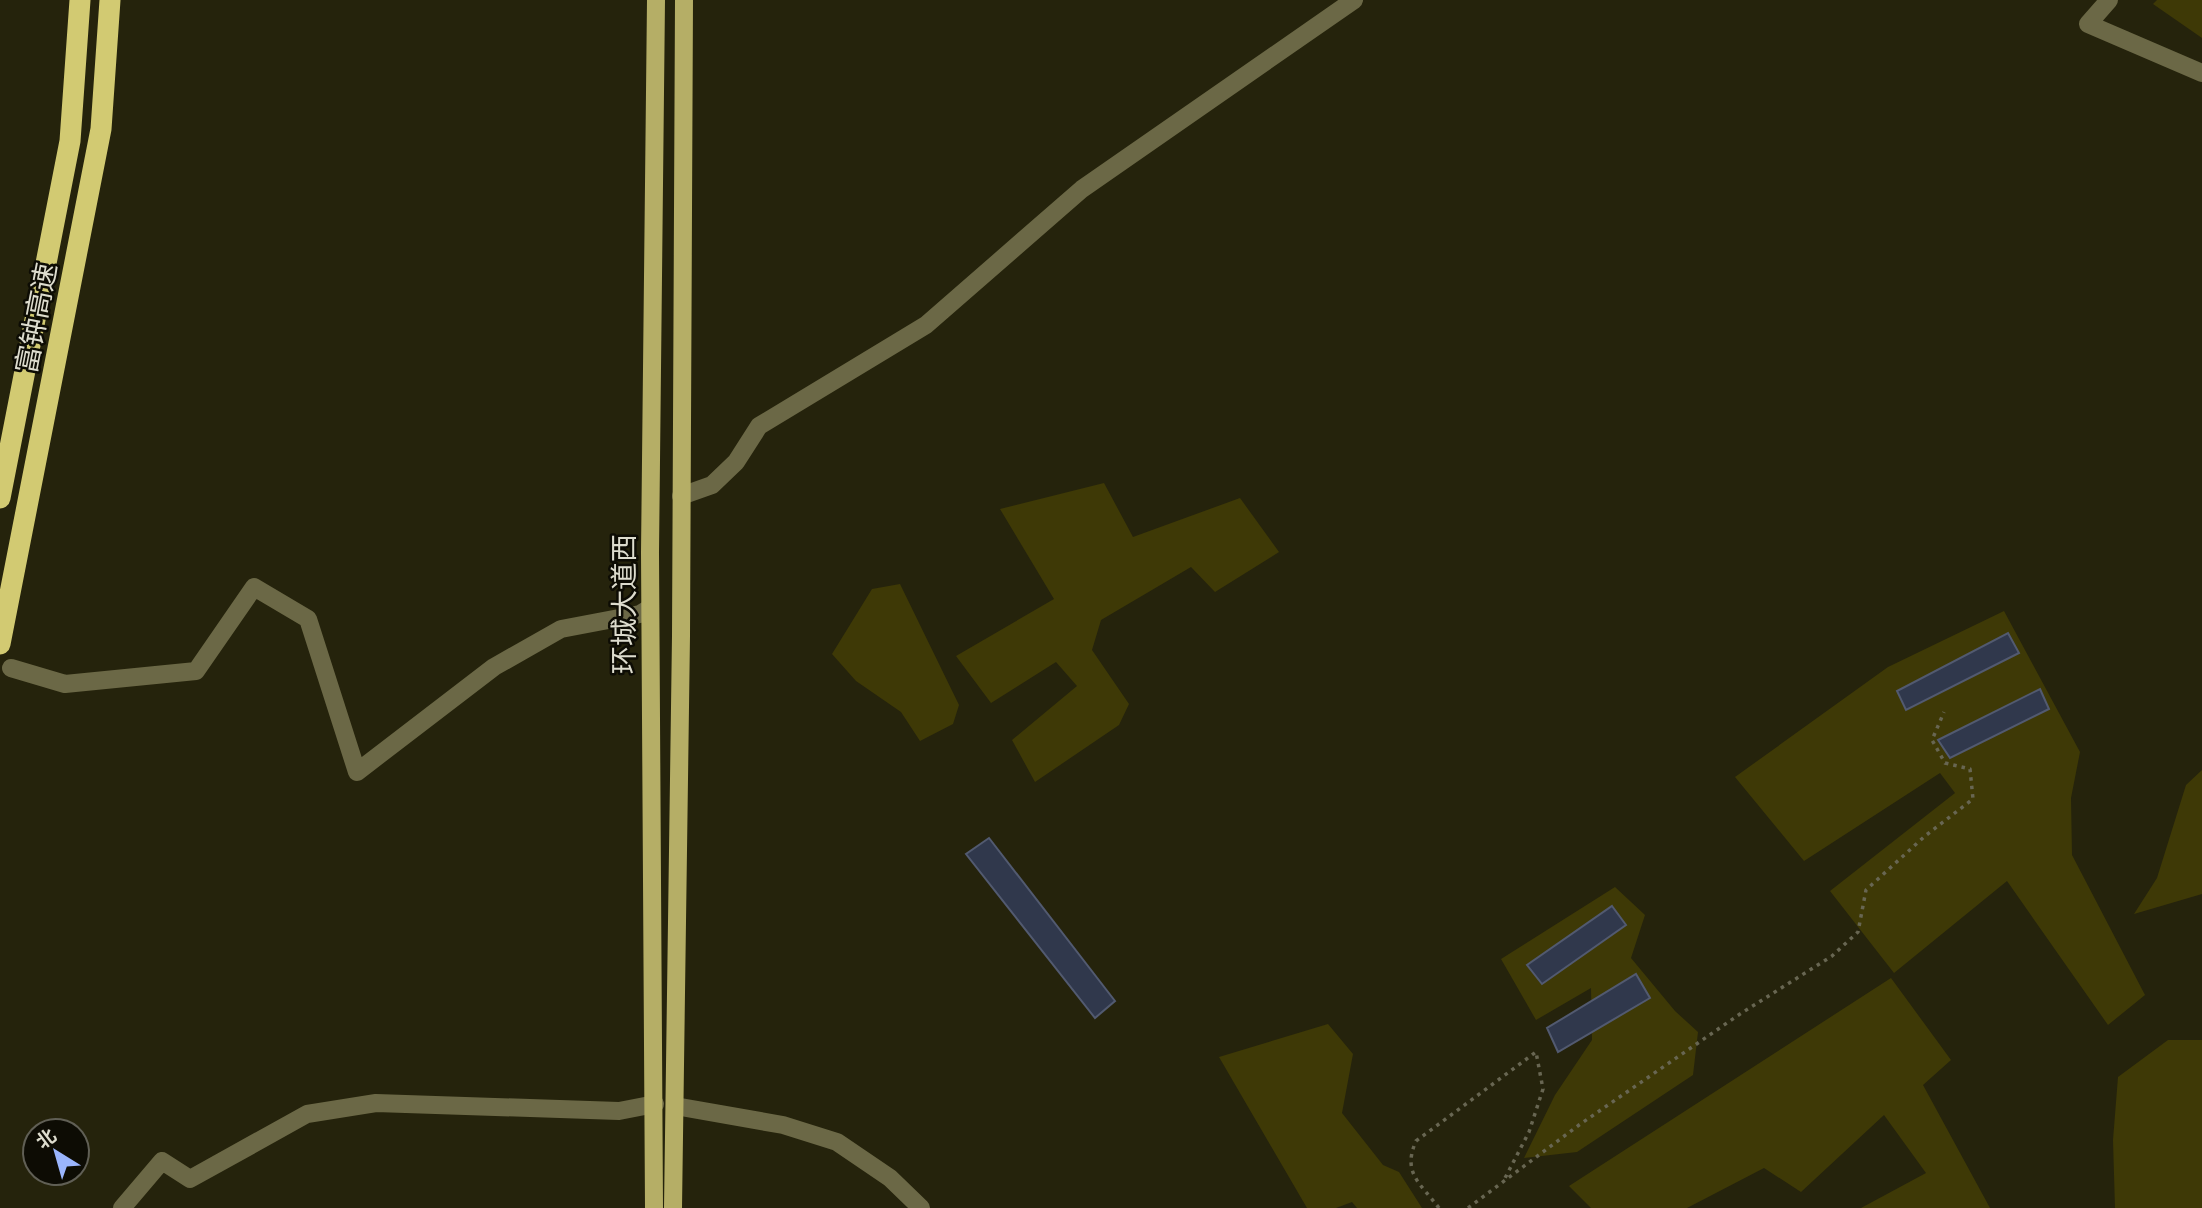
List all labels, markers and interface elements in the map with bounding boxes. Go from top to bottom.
street label: 富钟高速 [12,260,62,376]
street label: 环城大道西 [610,534,640,674]
north arrow [21,1117,91,1187]
text: 北 [33,1126,60,1153]

